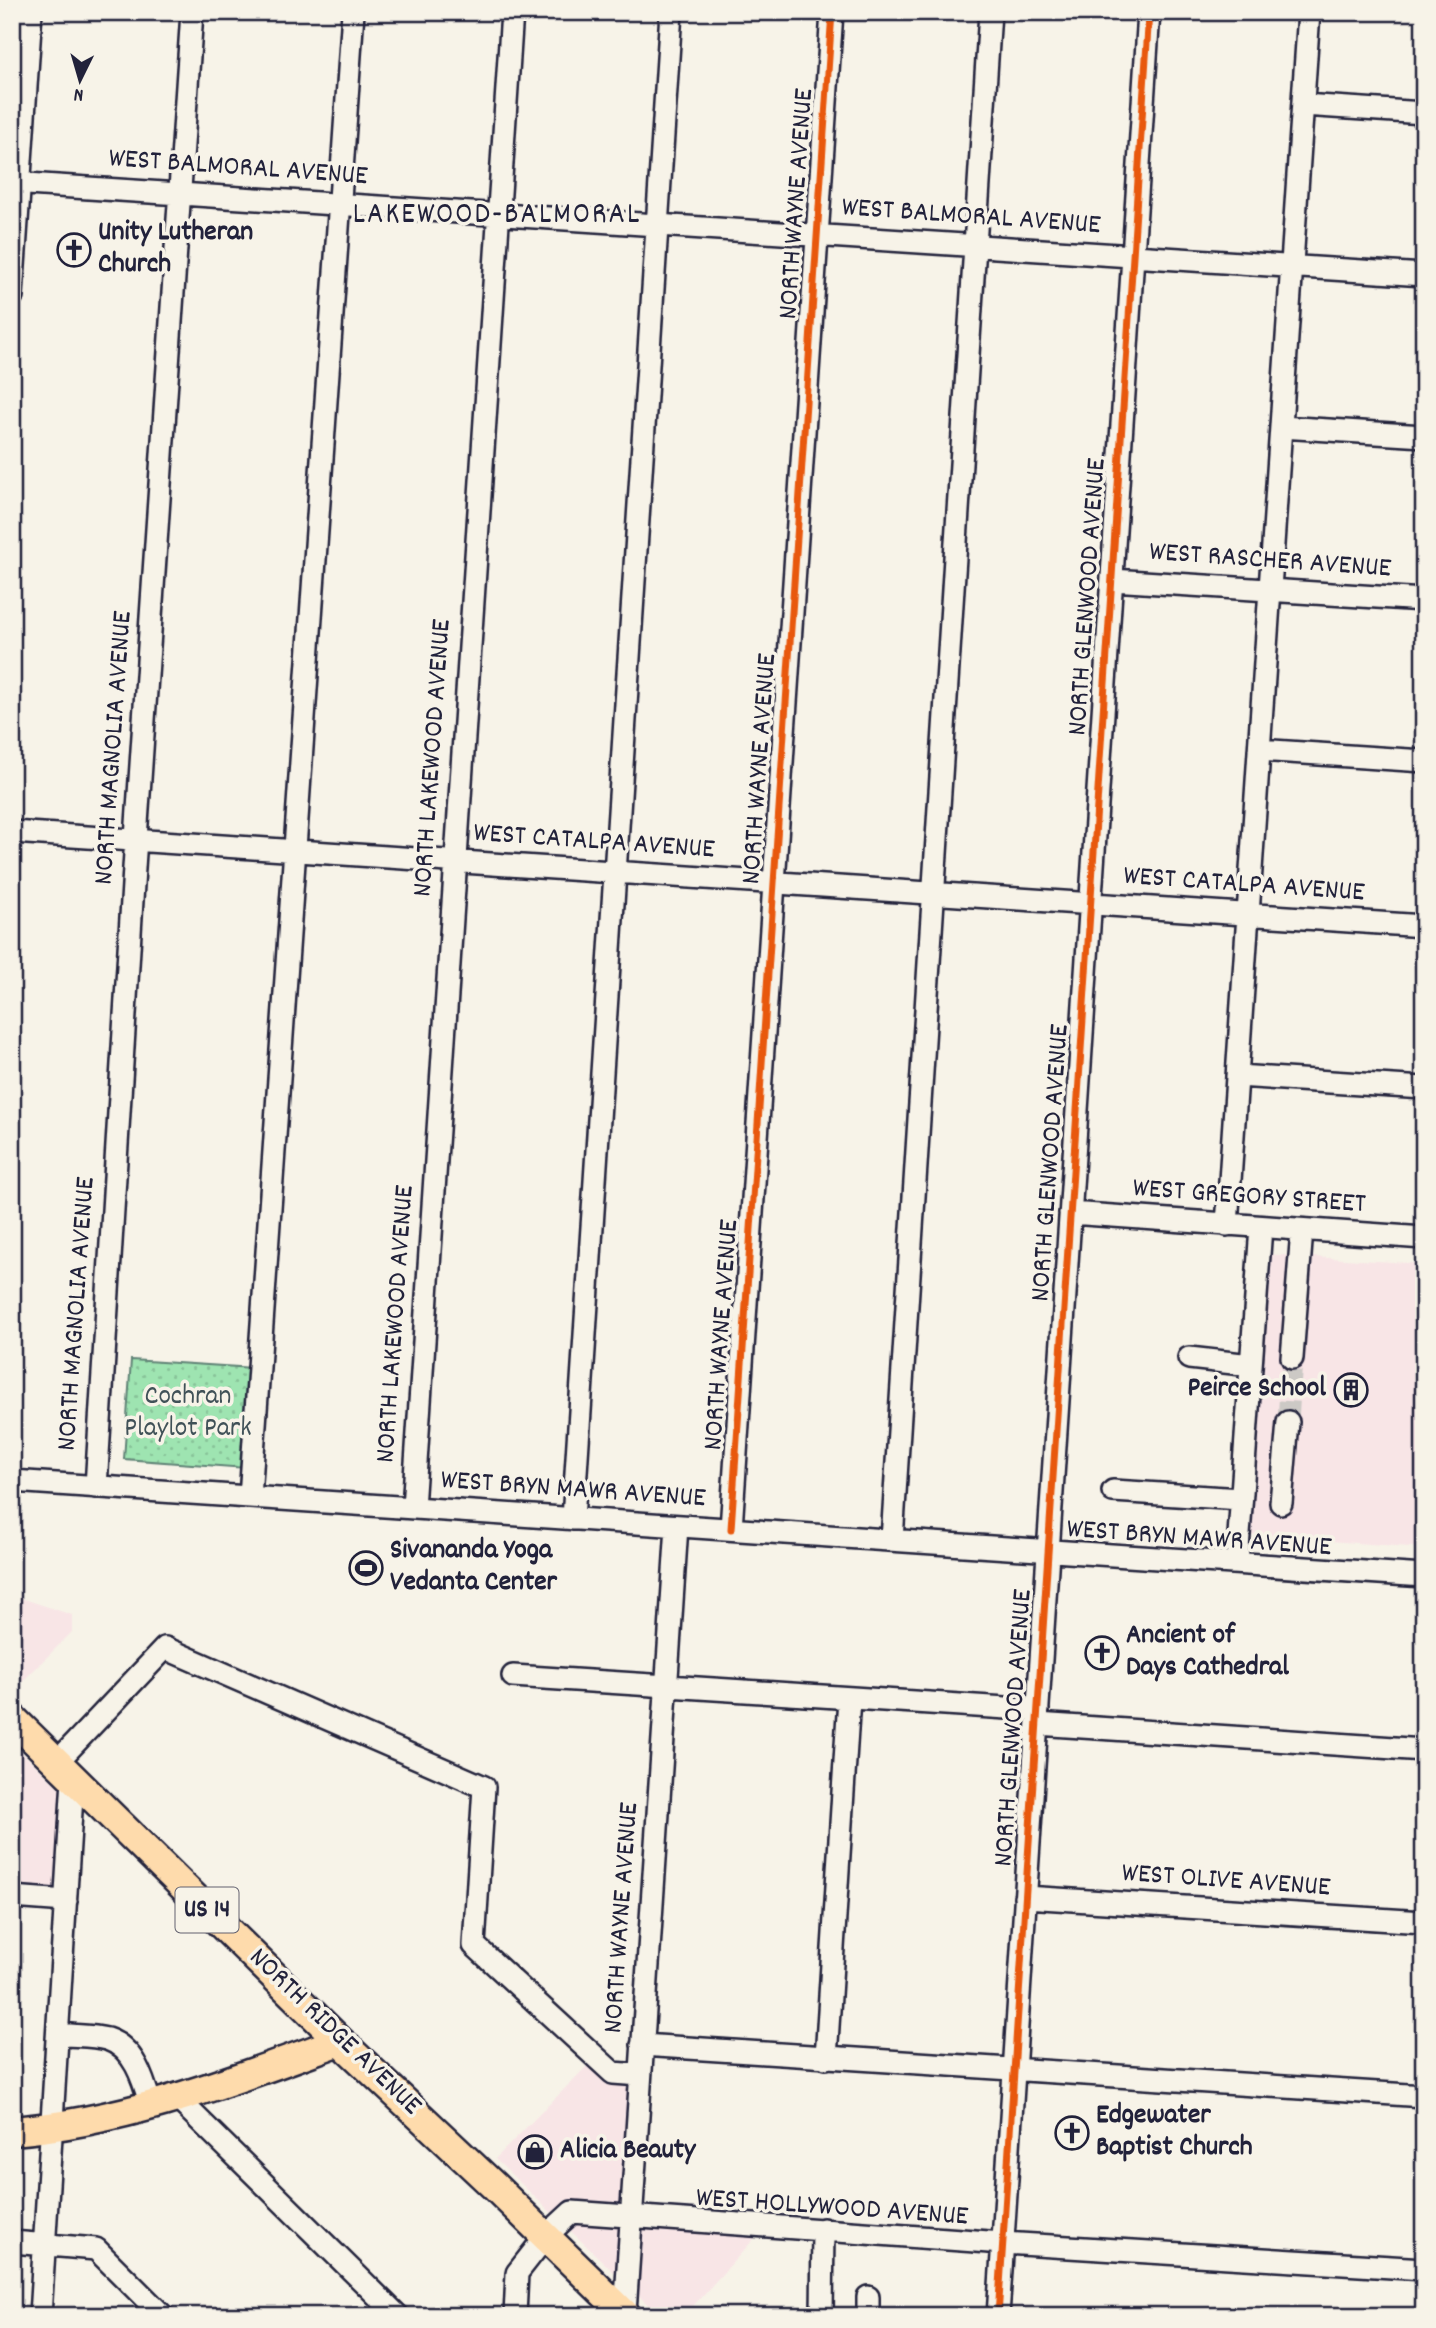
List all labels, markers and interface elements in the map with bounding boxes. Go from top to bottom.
north arrow [46,46,116,116]
text: N [73,80,85,107]
street label: NORTH WAYNE AVENUE [770,87,826,321]
street label: WEST BALMORAL AVENUE [107,140,369,198]
street label: WEST BALMORAL AVENUE [840,189,1102,247]
district label: LAKEWOOD-BALMORAL [353,195,641,238]
place label: Unity Lutheran Church [98,214,253,286]
church icon: Unity Lutheran Church [55,231,93,269]
street label: NORTH GLENWOOD AVENUE [1059,457,1119,737]
street label: WEST RASCHER AVENUE [1148,534,1393,590]
street label: NORTH MAGNOLIA AVENUE [85,609,145,886]
street label: NORTH LAKEWOOD AVENUE [404,617,464,898]
street label: NORTH WAYNE AVENUE [733,652,789,886]
street label: WEST CATALPA AVENUE [472,815,716,871]
street label: WEST CATALPA AVENUE [1122,858,1366,914]
street label: NORTH GLENWOOD AVENUE [1022,1023,1082,1303]
street label: WEST GREGORY STREET [1131,1170,1367,1226]
street label: NORTH MAGNOLIA AVENUE [48,1175,108,1452]
street label: NORTH LAKEWOOD AVENUE [367,1183,427,1464]
street label: NORTH WAYNE AVENUE [695,1218,751,1452]
place label: Peirce School [1187,1370,1326,1410]
building icon: Peirce School [1332,1371,1370,1409]
park label: Cochran Playlot Park [124,1378,252,1450]
street label: WEST BRYN MAWR AVENUE [439,1462,707,1520]
street label: WEST BRYN MAWR AVENUE [1065,1511,1333,1569]
place label: Sivananda Yoga Vedanta Center [390,1532,558,1604]
sports icon: Sivananda Yoga Vedanta Center [347,1549,385,1587]
street label: NORTH GLENWOOD AVENUE [985,1588,1045,1868]
place label: Ancient of Days Cathedral [1126,1617,1289,1689]
church icon: Ancient of Days Cathedral [1083,1634,1121,1672]
street label: NORTH WAYNE AVENUE [595,1801,651,2035]
street label: WEST OLIVE AVENUE [1120,1855,1332,1909]
road number: US 14 [176,1887,238,1932]
street label: NORTH RIDGE AVENUE [238,1940,430,2126]
place label: Edgewater Baptist Church [1096,2097,1253,2169]
church icon: Edgewater Baptist Church [1053,2114,1091,2152]
place label: Alicia Beauty [560,2132,697,2172]
shop icon: Alicia Beauty [516,2133,554,2171]
street label: WEST HOLLYWOOD AVENUE [694,2180,970,2238]

